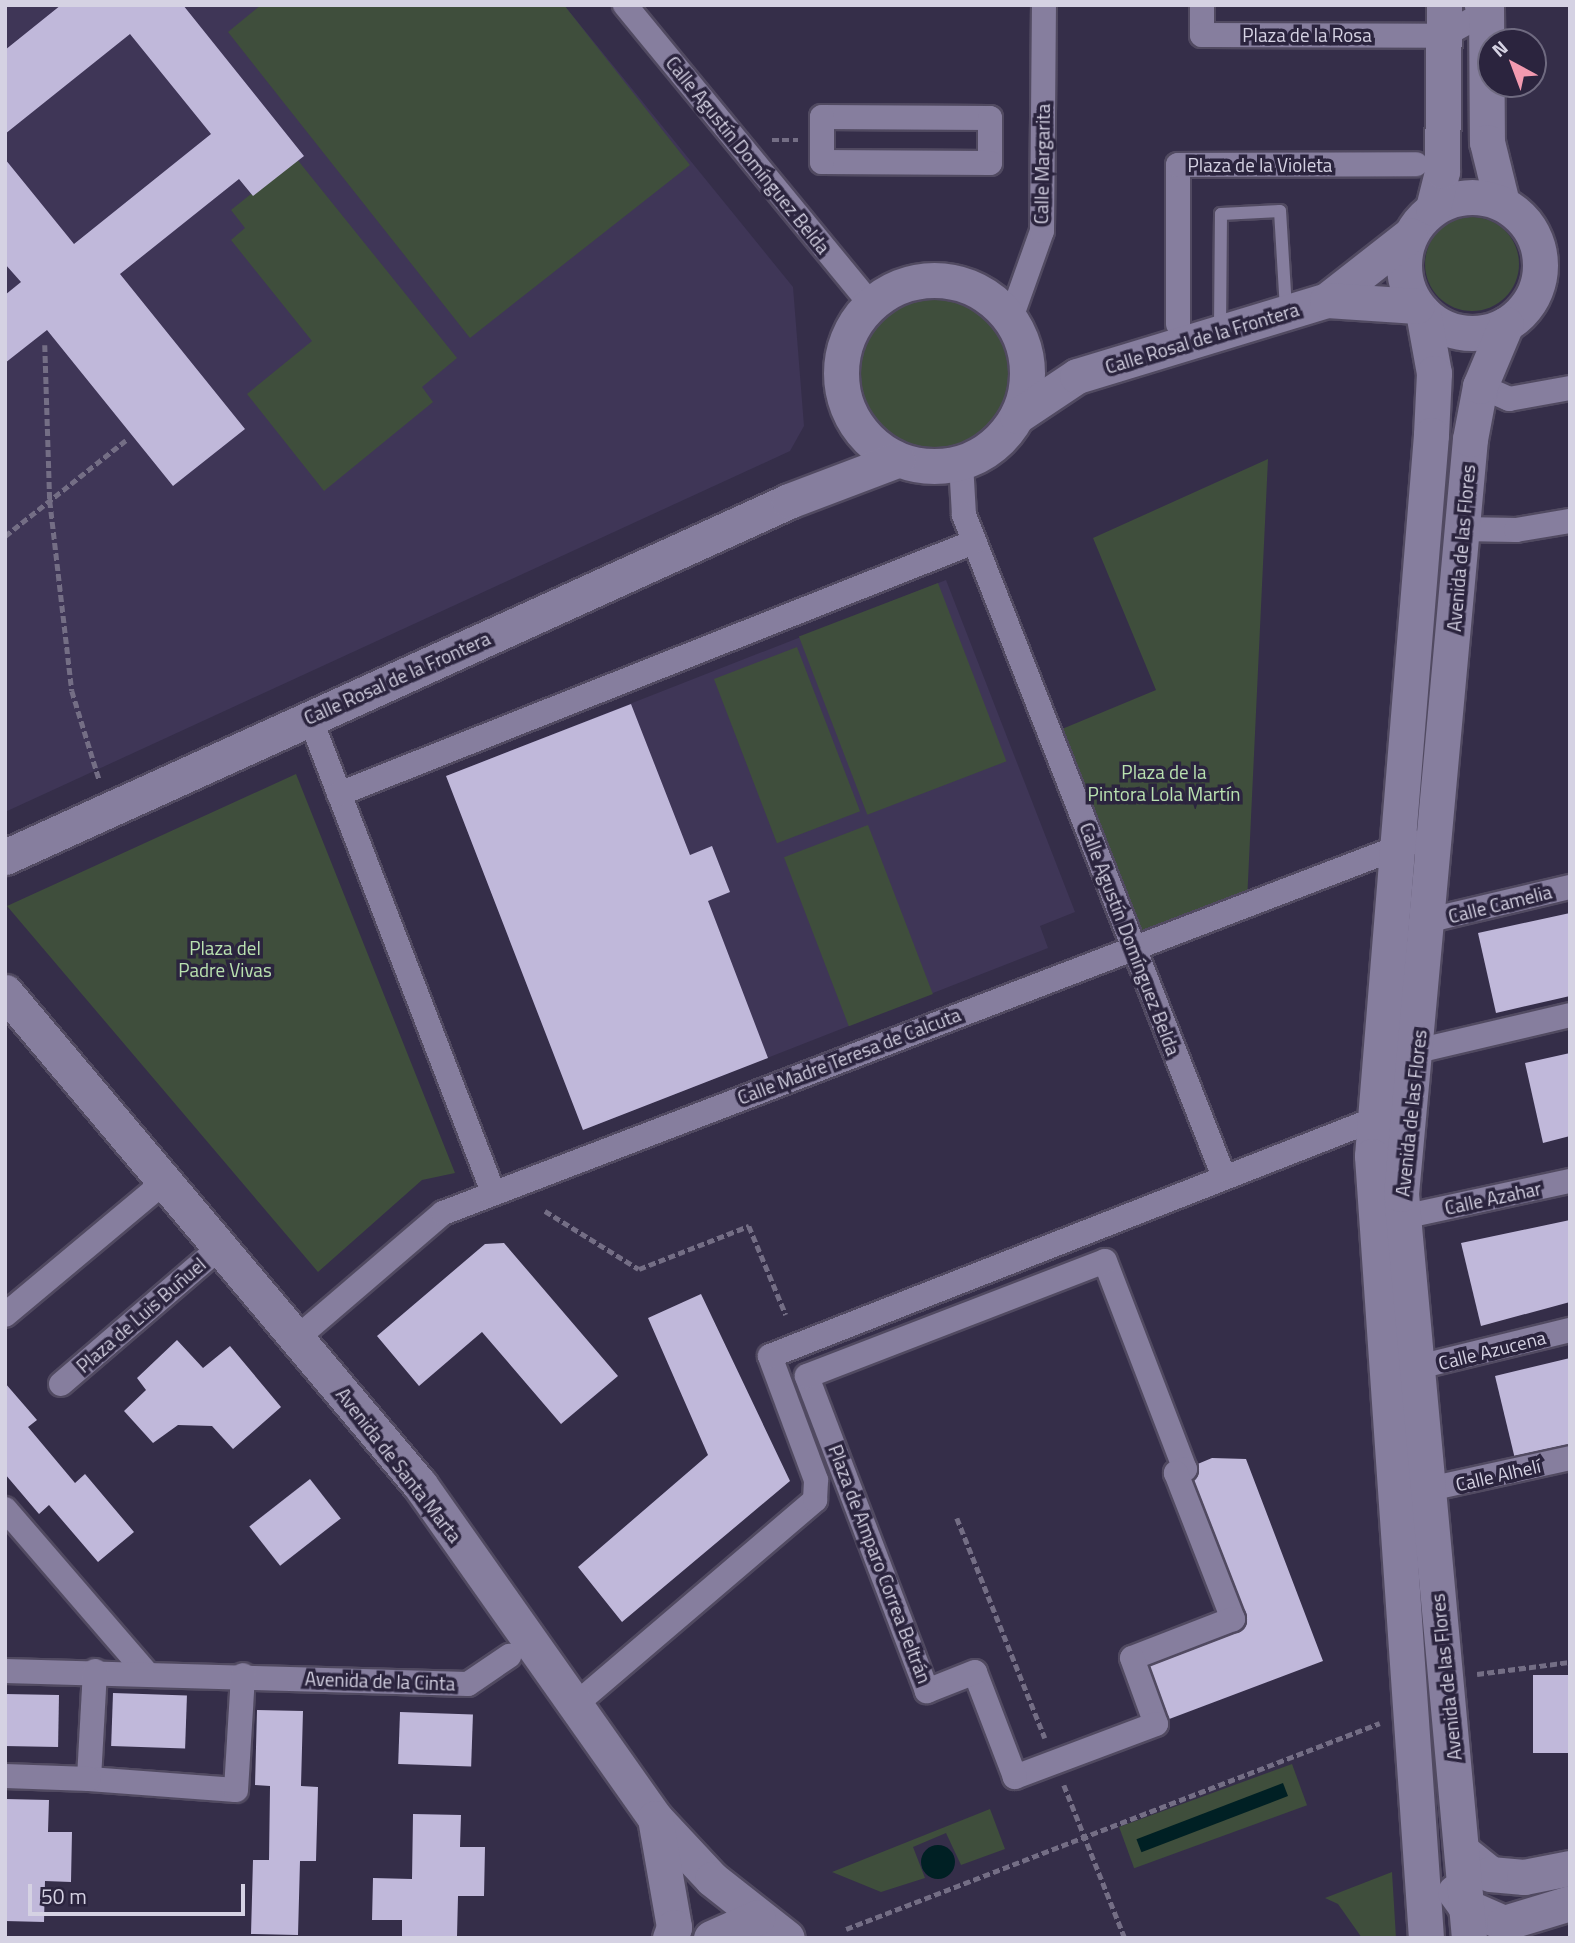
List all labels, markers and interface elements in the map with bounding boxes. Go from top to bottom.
street label: Plaza de la Rosa [1242,24,1372,46]
north arrow [1477,28,1547,98]
text: N [1485,33,1514,64]
street label: Calle Agustín Domínguez Belda [661,52,835,258]
street label: Calle Margarita [1030,104,1054,224]
street label: Plaza de la Violeta [1188,154,1332,176]
street label: Calle Rosal de la Frontera [1102,298,1302,378]
street label: Avenida de las Flores [1442,464,1480,632]
street label: Calle Rosal de la Frontera [300,627,494,729]
park label: Plaza de la Pintora Lola Martín [1088,761,1240,805]
street label: Calle Agustín Domínguez Belda [1075,819,1185,1059]
street label: Calle Camelia [1446,880,1554,928]
park label: Plaza del Padre Vivas [178,937,272,981]
street label: Calle Madre Teresa de Calcuta [734,1003,964,1109]
street label: Avenida de las Flores [1391,1028,1431,1198]
street label: Calle Azahar [1443,1177,1543,1219]
street label: Plaza de Luis Buñuel [72,1253,210,1377]
street label: Calle Azucena [1436,1326,1548,1374]
street label: Avenida de Santa Marta [332,1383,466,1547]
street label: Plaza de Amparo Correa Beltrán [824,1441,936,1687]
street label: Calle Alhelí [1453,1454,1543,1496]
street label: Avenida de las Flores [1426,1592,1466,1762]
street label: Avenida de la Cinta [304,1667,456,1695]
scale bar [32,1870,248,1914]
text: 50 m [41,1880,87,1912]

